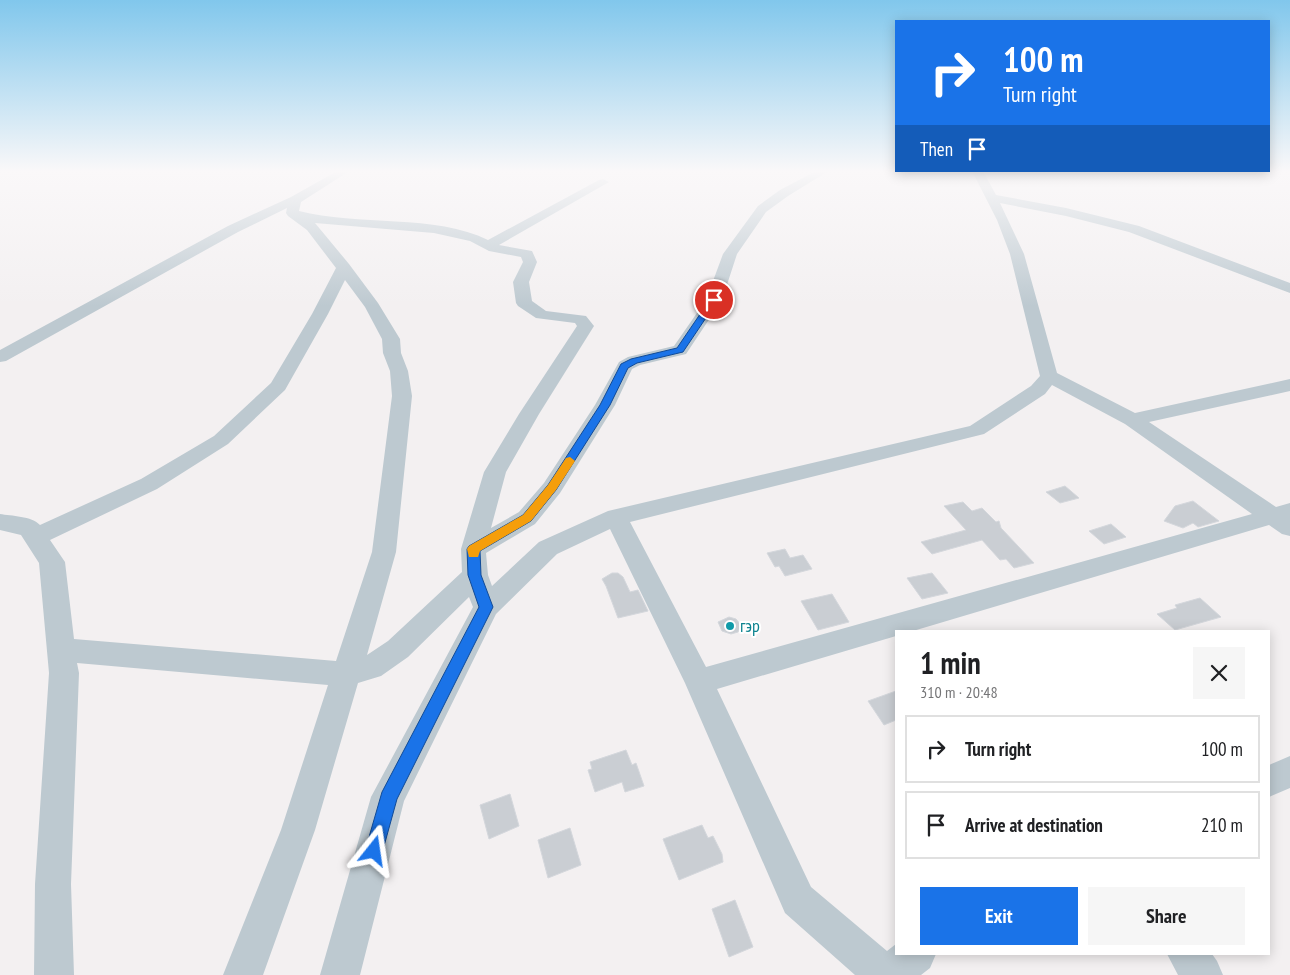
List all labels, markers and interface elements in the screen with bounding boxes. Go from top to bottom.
text: 100 m [1003,36,1084,82]
icon: right [920,40,985,105]
text: Turn right [1003,80,1077,108]
icon: arrive [963,135,991,163]
text: Then [920,137,953,161]
pin [693,279,735,321]
icon: arrive [700,286,728,314]
place label: гэр [740,614,760,637]
marker: гэр [724,620,736,632]
text: 1 min [920,643,981,682]
button: close [1193,647,1245,699]
text: 310 m · 20:48 [920,682,998,702]
icon: right [922,735,950,763]
text: Turn right [965,737,1031,761]
text: 100 m [1201,737,1243,761]
icon: arrive [922,811,950,839]
text: Arrive at destination [965,813,1103,837]
text: 210 m [1201,813,1243,837]
position arrow [347,824,399,876]
button: Exit [920,887,1078,945]
button: Share [1088,887,1245,945]

